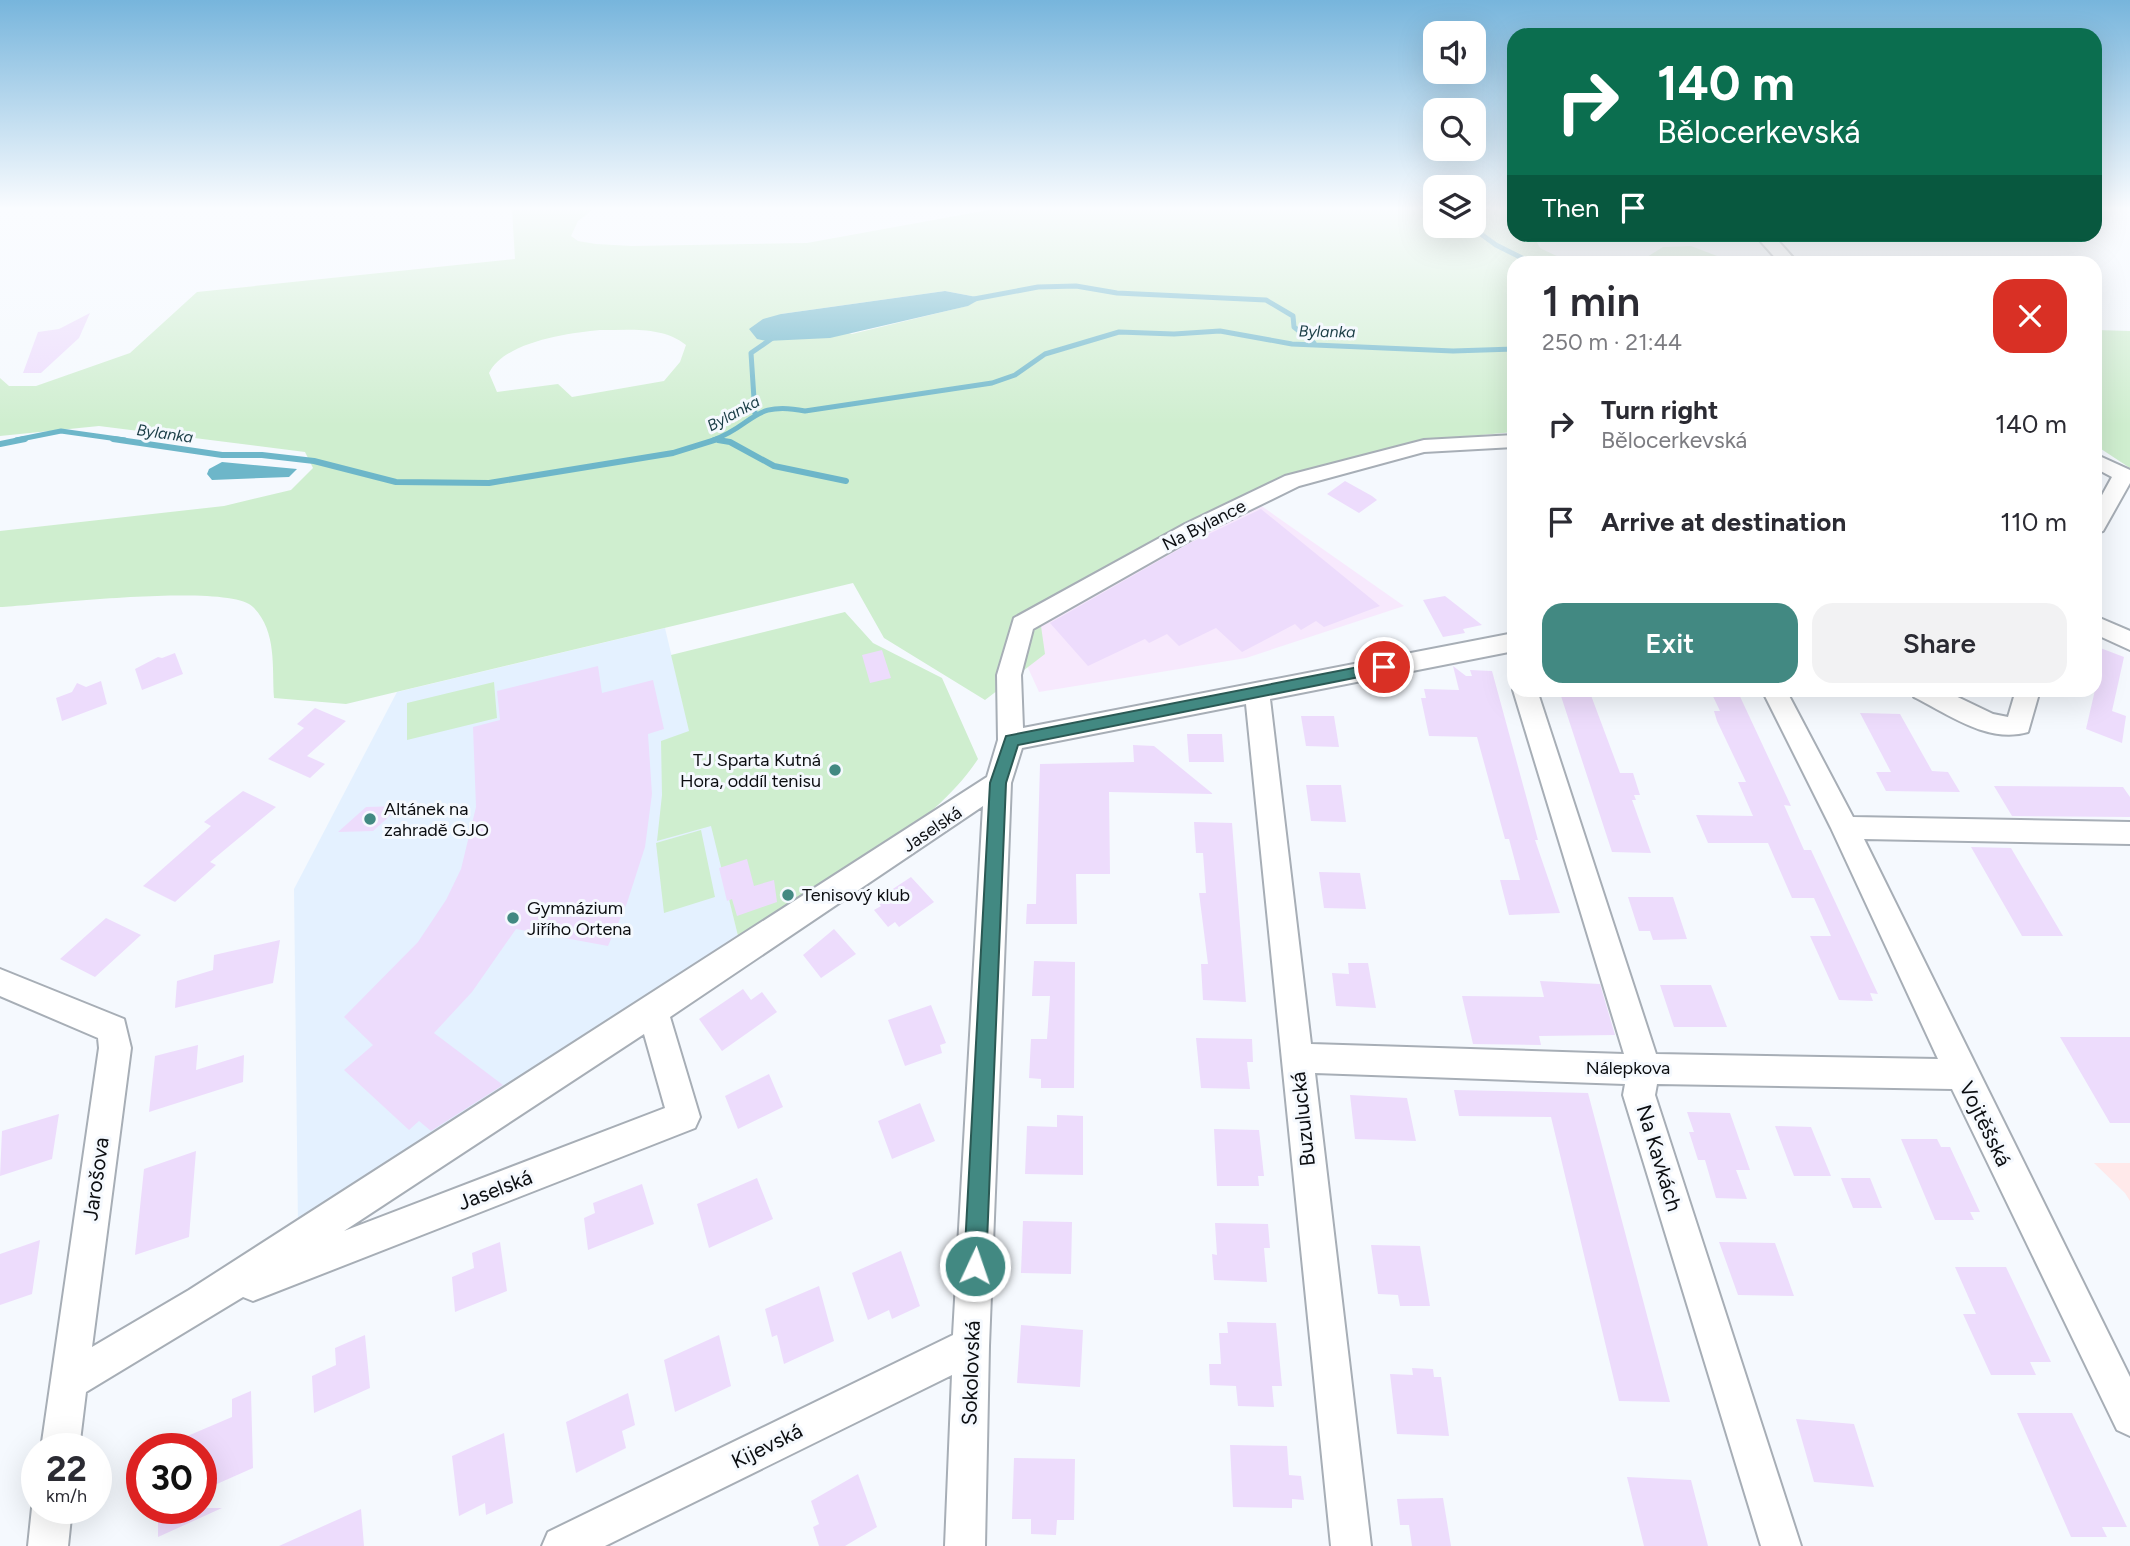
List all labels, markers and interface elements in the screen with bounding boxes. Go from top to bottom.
map controls [1423,21,1486,238]
button: sound [1423,21,1486,84]
text: 140 m [1657,53,1795,112]
icon: right [1542,56,1633,147]
button: search [1423,98,1486,161]
text: Bělocerkevská [1657,113,1861,151]
button: layers [1423,175,1486,238]
icon: arrive [1614,189,1652,227]
text: Then [1542,192,1600,224]
text: 1 min [1542,276,1640,327]
button: close [1993,279,2067,353]
water label: Bylanka [1298,322,1356,341]
text: 250 m · 21:44 [1542,328,1682,356]
water label: Bylanka [704,392,763,435]
text: Turn right [1601,394,1718,426]
icon: right [1542,405,1580,443]
text: 140 m [1995,408,2067,440]
water label: Bylanka [135,420,194,447]
text: Bělocerkevská [1601,426,1747,454]
street label: Na Bylance [1159,495,1250,555]
icon: arrive [1542,503,1580,541]
text: Arrive at destination [1601,506,1846,538]
text: 110 m [2000,506,2067,538]
button: Exit [1542,603,1798,683]
button: Share [1812,603,2067,683]
pin [1354,637,1414,697]
icon: arrive [1365,648,1403,686]
place label: TJ Sparta Kutná Hora, oddíl tenisu [680,749,821,792]
marker: TJ Sparta Kutná Hora, oddíl tenisu [827,762,843,778]
place label: Altánek na zahradě GJO [384,798,489,841]
street label: Jaselská [898,801,966,857]
marker: Altánek na zahradě GJO [362,811,378,827]
place label: Tenisový klub [802,884,910,906]
marker: Tenisový klub [780,887,796,903]
place label: Gymnázium Jiřího Ortena [527,897,632,940]
marker: Gymnázium Jiřího Ortena [505,910,521,926]
street label: Nálepkova [1586,1057,1670,1079]
street label: Buzulucká [1285,1071,1320,1168]
street label: Vojtěšská [1954,1077,2017,1170]
street label: Na Kavkách [1631,1102,1688,1214]
street label: Jarošova [77,1136,114,1222]
street label: Jaselská [454,1164,536,1215]
position arrow [938,1229,1012,1303]
street label: Sokolovská [956,1320,985,1426]
street label: Kijevská [727,1418,806,1473]
speed limit sign: 30 [126,1433,217,1524]
text: 22 [46,1448,87,1490]
text: km/h [46,1485,87,1507]

